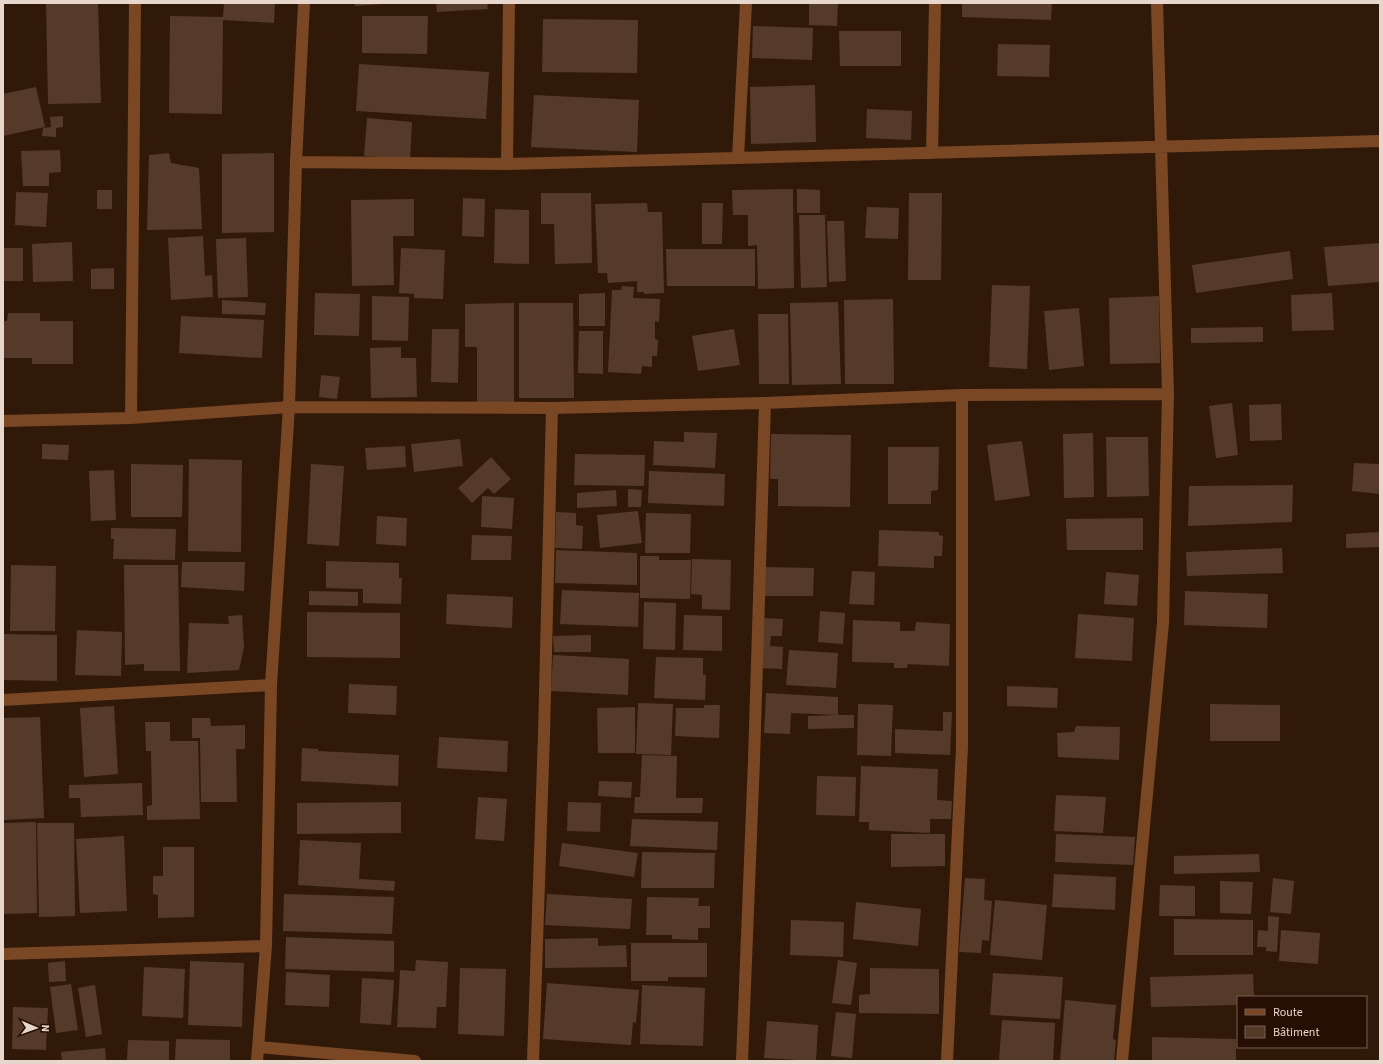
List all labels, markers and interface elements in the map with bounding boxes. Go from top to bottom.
legend [1237,996,1367,1048]
text: Route [1273,1004,1303,1021]
north arrow [16,1008,56,1048]
text: N [38,1024,53,1032]
text: Bâtiment [1273,1024,1319,1041]

